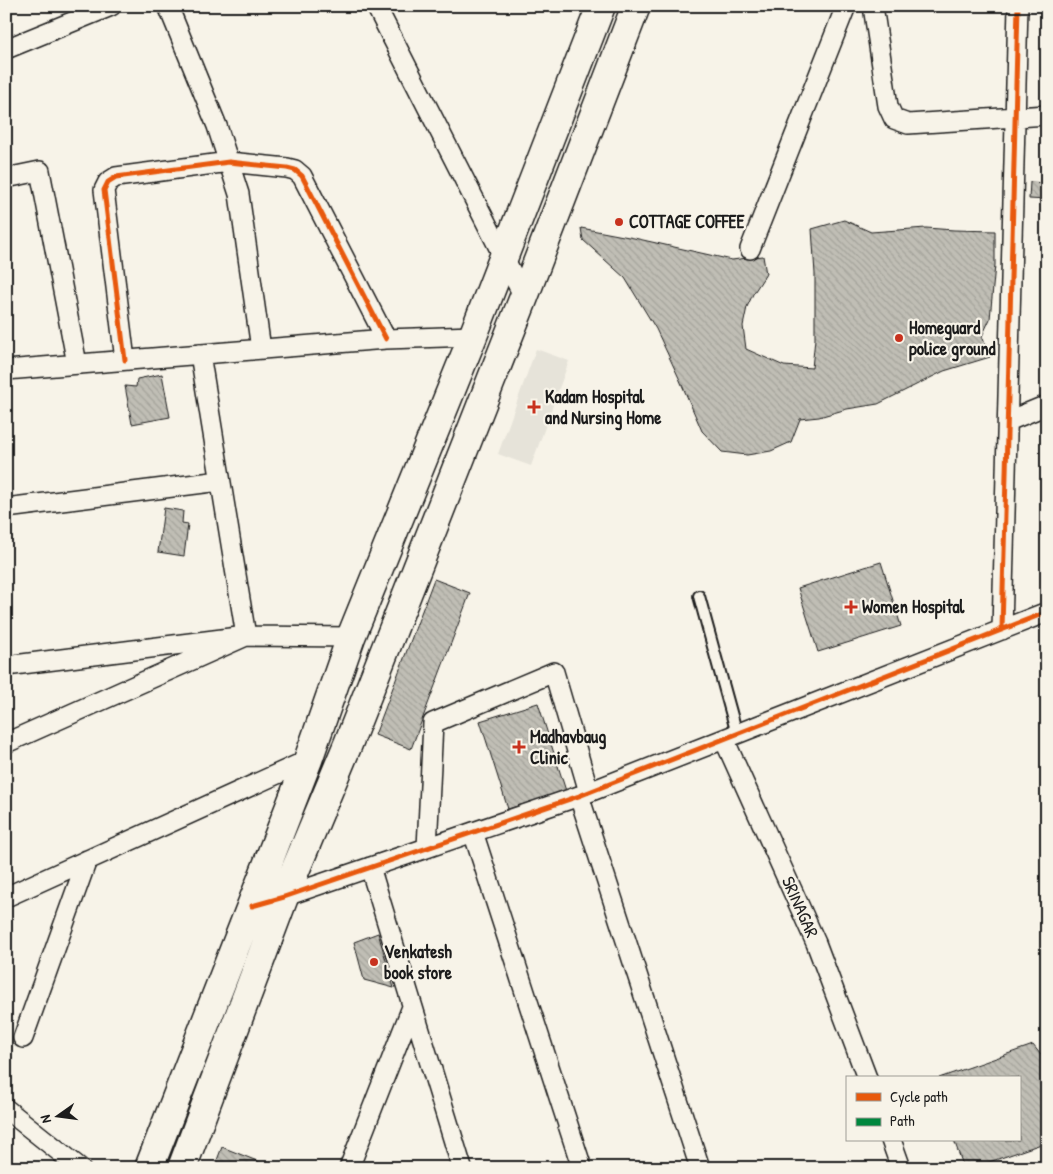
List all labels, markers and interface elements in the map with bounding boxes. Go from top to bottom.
place label: COTTAGE COFFEE [629,209,746,234]
marker: COTTAGE COFFEE [613,216,625,228]
place label: Homeguard police ground [909,315,996,362]
marker: Homeguard police ground [893,332,905,344]
place label: Kadam Hospital and Nursing Home [545,384,662,431]
marker: Kadam Hospital and Nursing Home [527,400,541,414]
place label: Women Hospital [862,594,966,620]
marker: Women Hospital [844,600,858,614]
place label: Madhavbaug Clinic [530,724,606,770]
marker: Madhavbaug Clinic [512,740,526,754]
street label: SRINAGAR [776,872,825,941]
place label: Venkatesh book store [384,939,453,985]
marker: Venkatesh book store [368,956,380,968]
legend [846,1076,1020,1142]
text: Cycle path [890,1086,948,1107]
north arrow [32,1092,82,1142]
text: Path [890,1110,915,1131]
text: N [35,1113,55,1125]

